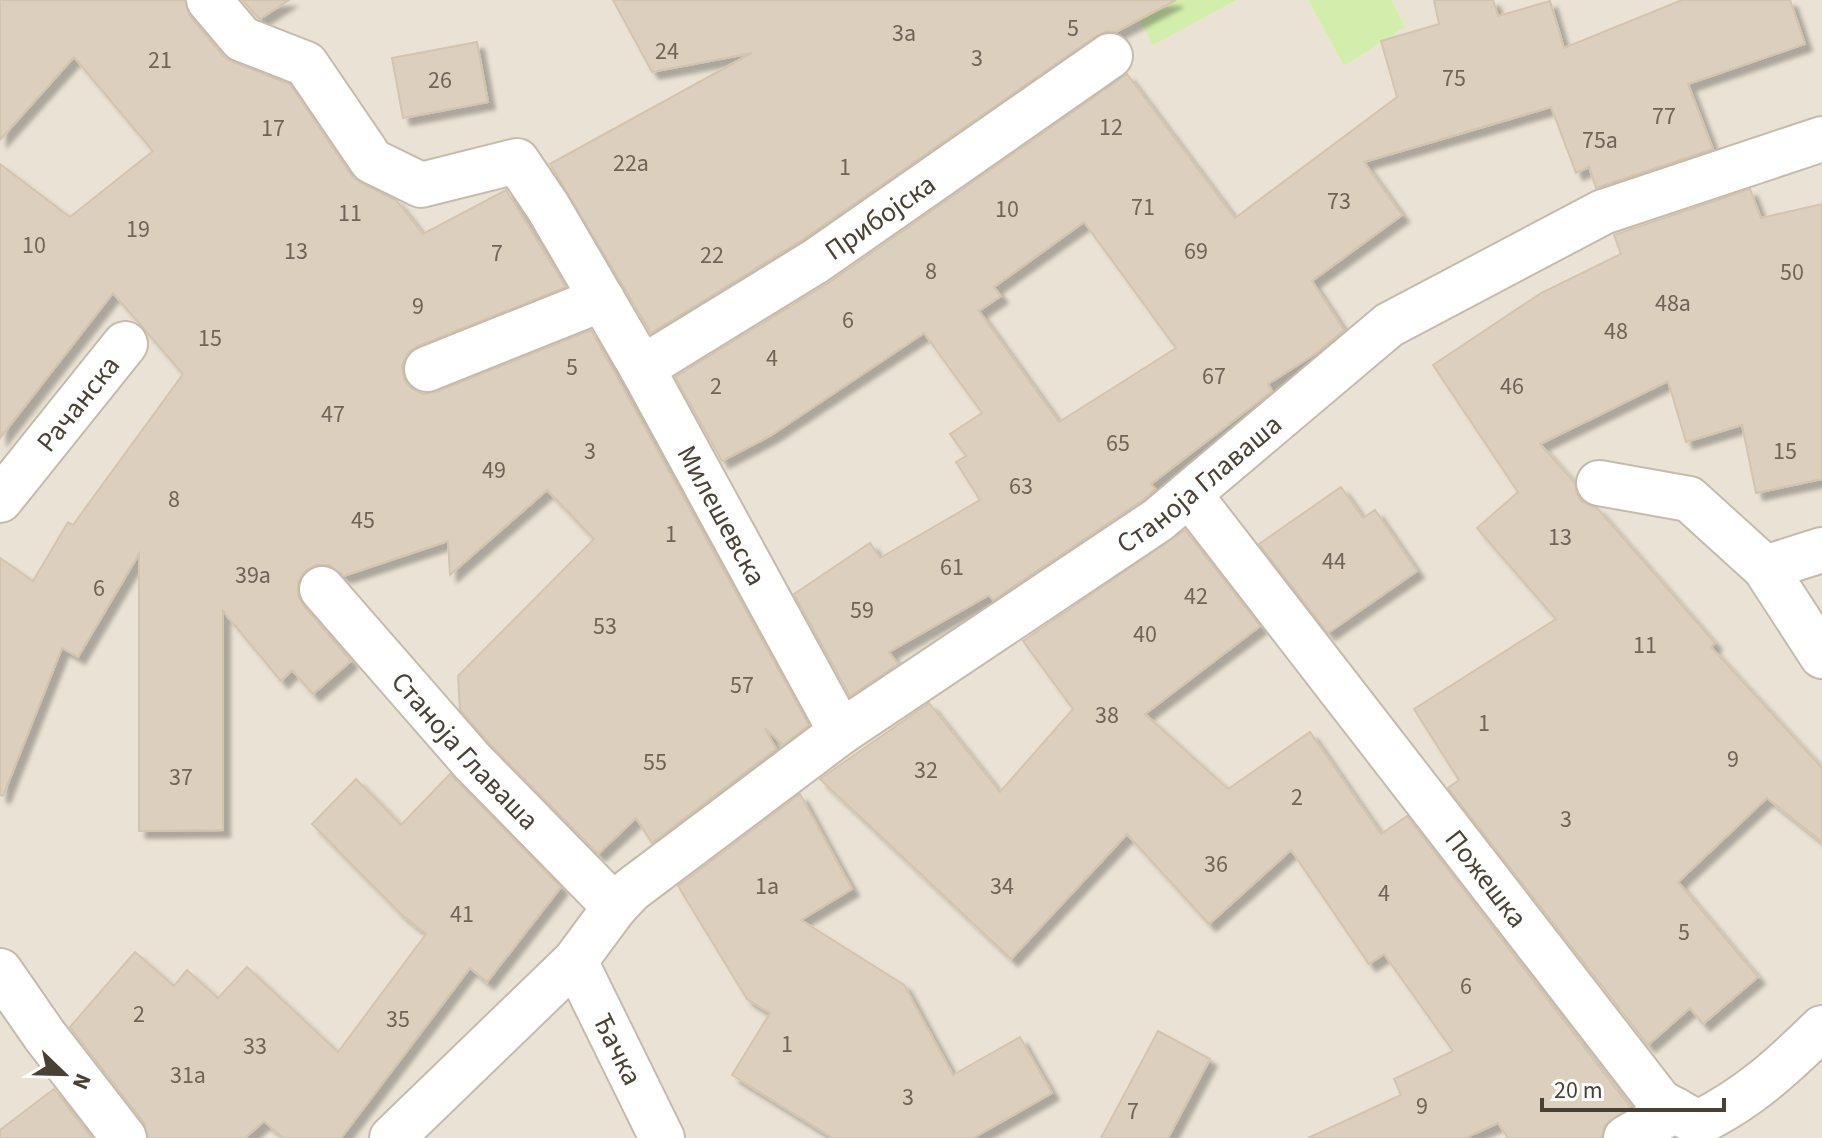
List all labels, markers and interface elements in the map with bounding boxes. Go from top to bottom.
house number: 5 [1067,11,1079,46]
house number: 3a [892,16,916,51]
house number: 24 [655,34,679,69]
house number: 3 [971,41,983,76]
house number: 21 [148,43,172,78]
house number: 75 [1442,61,1466,96]
house number: 26 [428,63,452,98]
house number: 77 [1652,99,1676,134]
house number: 12 [1099,110,1123,145]
house number: 17 [261,111,285,146]
house number: 75a [1582,123,1618,158]
house number: 22a [613,146,649,181]
house number: 1 [839,150,851,185]
street label: Прибојска [817,165,944,270]
house number: 73 [1327,184,1351,219]
house number: 71 [1131,190,1155,225]
house number: 10 [995,192,1019,227]
house number: 11 [338,196,362,231]
house number: 19 [126,212,150,247]
house number: 10 [22,228,46,263]
house number: 13 [284,234,308,269]
house number: 69 [1184,234,1208,269]
house number: 7 [491,236,503,271]
house number: 22 [700,238,724,273]
house number: 8 [925,254,937,289]
house number: 50 [1780,255,1804,290]
house number: 48a [1655,286,1691,321]
house number: 9 [412,289,424,324]
house number: 6 [842,303,854,338]
house number: 48 [1604,314,1628,349]
house number: 15 [198,321,222,356]
house number: 4 [766,341,778,376]
street label: Рачанска [27,347,129,461]
house number: 5 [566,350,578,385]
house number: 67 [1202,359,1226,394]
house number: 2 [710,369,722,404]
house number: 46 [1500,369,1524,404]
house number: 47 [321,397,345,432]
street label: Станоја Главаша [1109,405,1291,563]
house number: 65 [1106,426,1130,461]
house number: 3 [584,434,596,469]
house number: 15 [1773,434,1797,469]
street label: Милешевска [667,438,776,593]
house number: 49 [482,453,506,488]
house number: 63 [1009,469,1033,504]
house number: 8 [168,482,180,517]
house number: 45 [351,503,375,538]
house number: 1 [665,517,677,552]
house number: 13 [1548,520,1572,555]
house number: 44 [1322,544,1346,579]
house number: 61 [940,550,964,585]
house number: 39a [235,558,271,593]
house number: 6 [93,571,105,606]
house number: 42 [1184,579,1208,614]
house number: 59 [850,593,874,628]
house number: 53 [593,609,617,644]
house number: 40 [1133,617,1157,652]
house number: 11 [1633,628,1657,663]
street label: Станоја Главаша [382,663,548,839]
house number: 57 [730,668,754,703]
house number: 38 [1095,698,1119,733]
house number: 1 [1478,706,1490,741]
house number: 9 [1727,742,1739,777]
house number: 55 [643,745,667,780]
house number: 32 [914,753,938,788]
house number: 37 [169,760,193,795]
house number: 2 [1291,780,1303,815]
house number: 3 [1560,802,1572,837]
street label: Пожешка [1435,821,1537,936]
house number: 36 [1204,847,1228,882]
house number: 1a [755,869,779,904]
house number: 34 [990,869,1014,904]
house number: 4 [1378,876,1390,911]
house number: 41 [450,897,474,932]
house number: 5 [1678,915,1690,950]
house number: 6 [1460,969,1472,1004]
house number: 2 [133,997,145,1032]
house number: 35 [386,1002,410,1037]
street label: Ђачка [583,1007,652,1092]
house number: 1 [781,1027,793,1062]
house number: 33 [243,1029,267,1064]
north arrow [24,1034,104,1114]
house number: 31a [170,1058,206,1093]
scale bar [1542,1062,1724,1112]
text: N [64,1068,99,1094]
text: 20 m [1554,1073,1603,1108]
house number: 3 [902,1080,914,1115]
house number: 9 [1416,1089,1428,1124]
house number: 7 [1127,1094,1139,1129]

